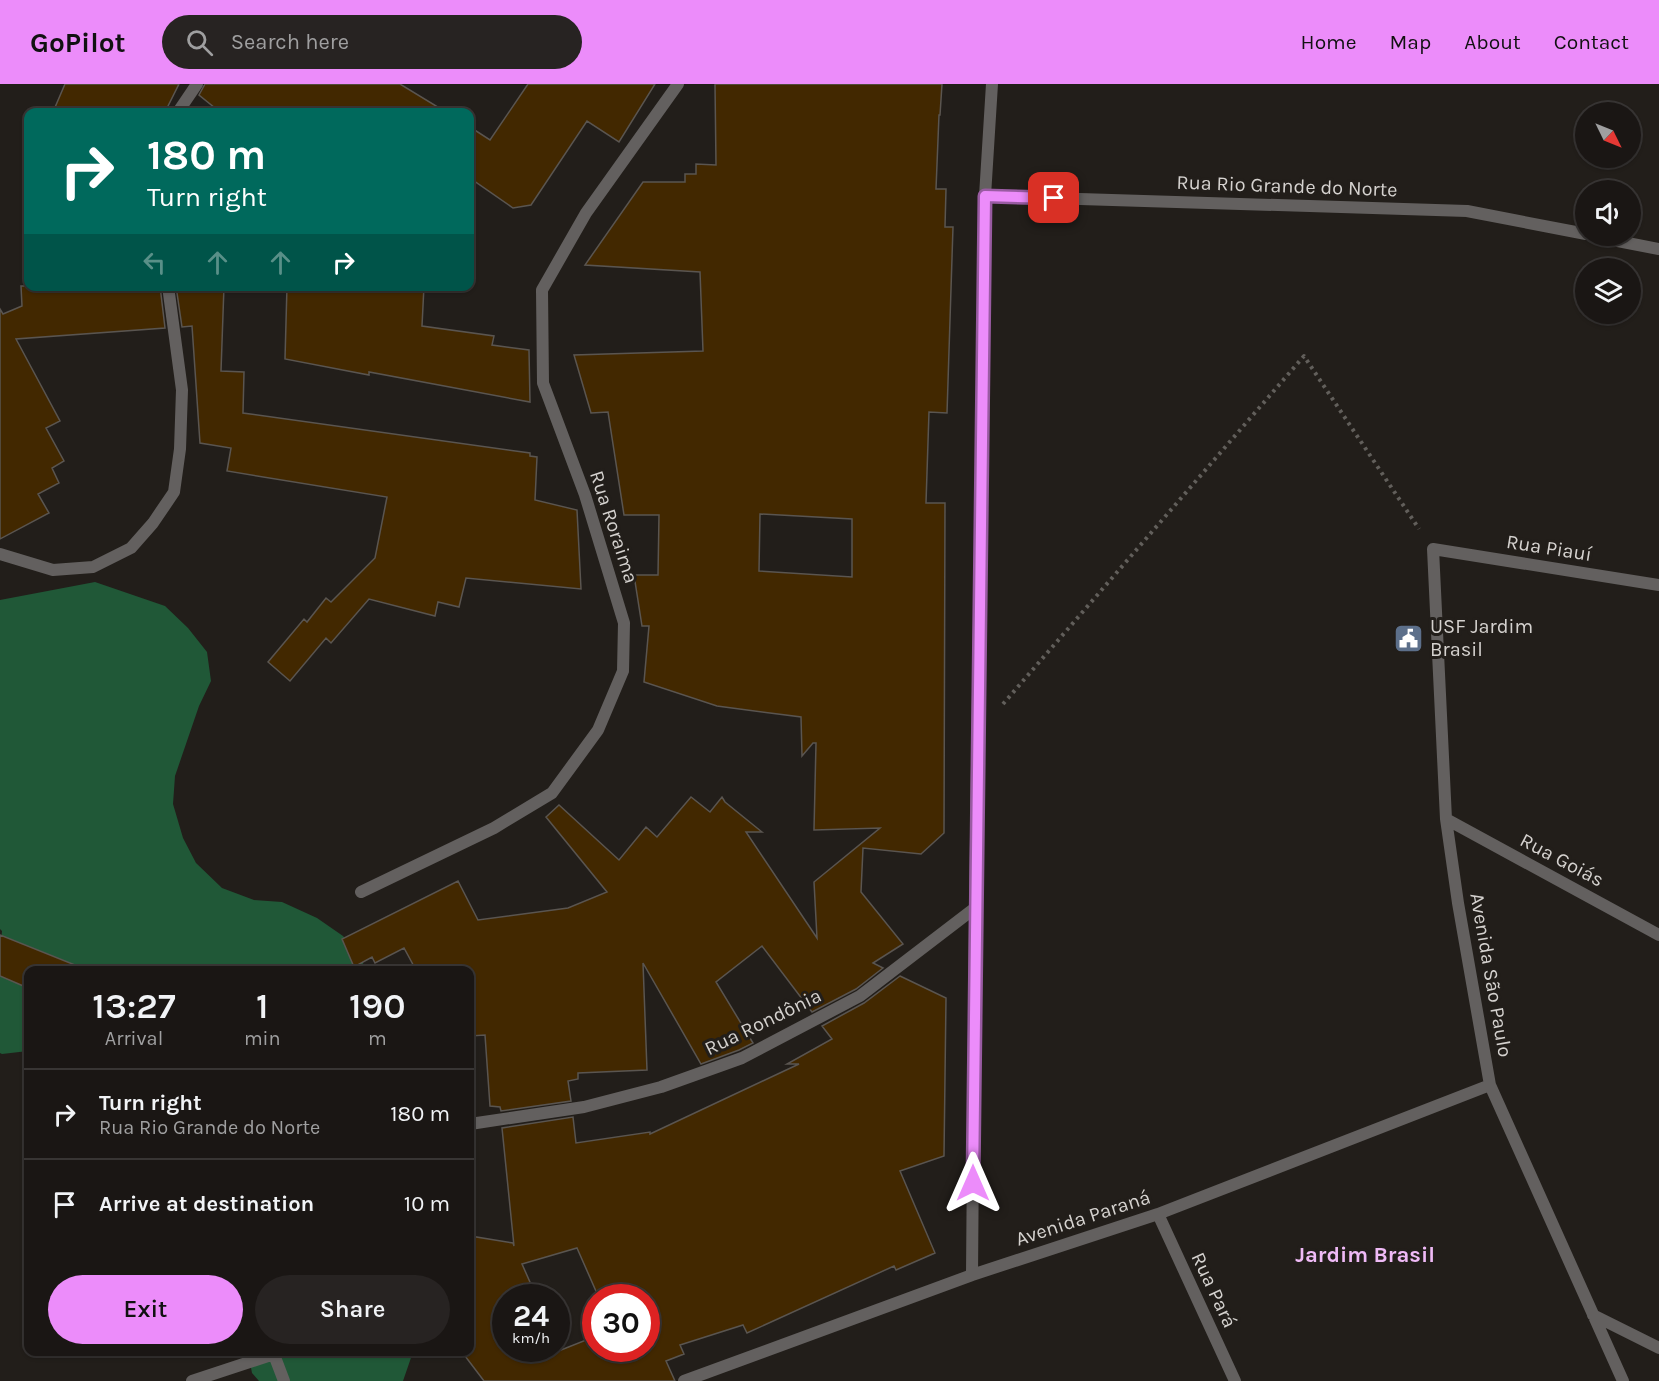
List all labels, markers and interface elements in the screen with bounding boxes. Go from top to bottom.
search box [162,15,582,69]
text: GoPilot [30,26,126,59]
icon: search [183,26,216,59]
text: Search here [231,29,349,55]
text: Home [1301,30,1357,54]
text: Map [1390,30,1431,54]
text: About [1464,30,1521,54]
text: Contact [1554,30,1629,54]
north arrow [1575,102,1641,168]
map controls [1575,102,1641,324]
text: 180 m [147,130,266,180]
icon: right [48,132,126,210]
street label: Rua Rio Grande do Norte [1176,171,1398,201]
pin [1028,172,1079,223]
button: sound [1575,180,1641,246]
text: Turn right [147,181,267,213]
icon: arrive [1037,181,1070,214]
icon: left [138,246,171,279]
icon: ahead [201,246,234,279]
icon: ahead [264,246,297,279]
icon: right [327,246,360,279]
button: layers [1575,258,1641,324]
street label: Rua Roraima [585,468,643,586]
street label: Rua Piauí [1505,530,1593,566]
place label: USF Jardim Brasil [1430,615,1533,661]
public building icon: USF Jardim Brasil [1393,622,1425,654]
street label: Rua Goiás [1516,828,1608,892]
street label: Avenida São Paulo [1465,891,1517,1059]
street label: Rua Rondônia [701,984,825,1060]
text: 13:27 [92,985,176,1027]
text: 1 [256,985,269,1027]
text: 190 [349,985,406,1027]
text: Arrival [105,1027,163,1050]
text: min [244,1027,281,1050]
text: m [368,1027,387,1050]
text: Turn right [99,1090,202,1116]
icon: right [48,1098,81,1131]
text: 180 m [390,1101,450,1127]
text: Rua Rio Grande do Norte [99,1116,320,1139]
position arrow [941,1151,1005,1215]
street label: Avenida Paraná [1013,1185,1153,1251]
icon: arrive [48,1188,81,1221]
text: Arrive at destination [99,1191,314,1217]
text: 10 m [404,1191,450,1217]
district label: Jardim Brasil [1295,1242,1435,1268]
street label: Rua Pará [1187,1249,1241,1331]
button: Exit [48,1275,243,1344]
button: Share [255,1275,450,1344]
speed limit sign: 30 [582,1284,660,1362]
text: 24 [513,1298,549,1334]
text: km/h [512,1329,550,1347]

